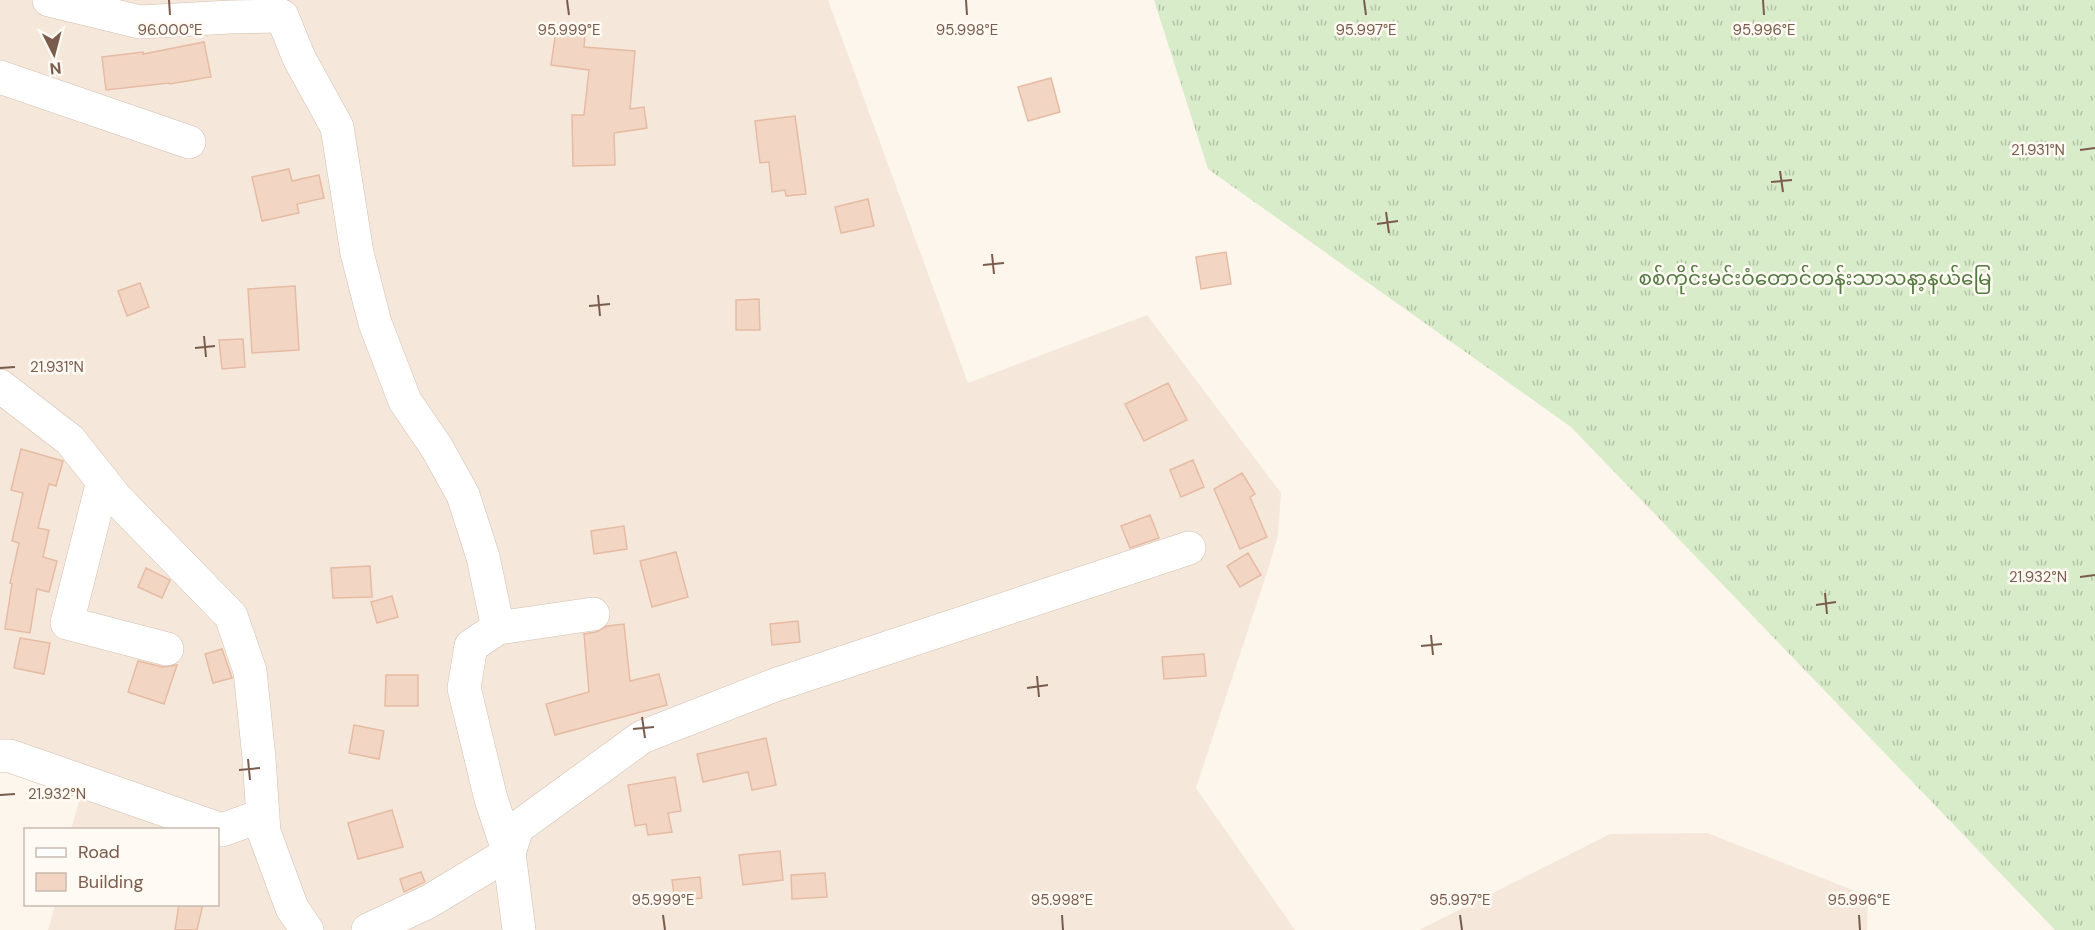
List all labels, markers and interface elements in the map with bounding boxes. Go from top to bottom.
text: 96.000°E [137,20,203,40]
text: 95.999°E [538,20,600,40]
text: 95.998°E [936,20,998,40]
text: 95.997°E [1335,20,1397,40]
text: 95.996°E [1733,20,1795,40]
north arrow [24,24,84,84]
text: N [49,57,62,79]
text: 21.931°N [2011,140,2065,160]
park label: စစ်ကိုင်းမင်းဝံတောင်တန်းသာသနာ့နယ်မြေ [1638,264,1992,295]
text: 21.931°N [30,357,84,377]
text: 21.932°N [2009,567,2067,587]
text: 21.932°N [28,784,86,804]
legend [24,828,219,906]
text: Road [78,840,120,864]
text: Building [78,870,143,894]
text: 95.999°E [632,890,694,910]
text: 95.998°E [1031,890,1093,910]
text: 95.997°E [1429,890,1491,910]
text: 95.996°E [1828,890,1890,910]

